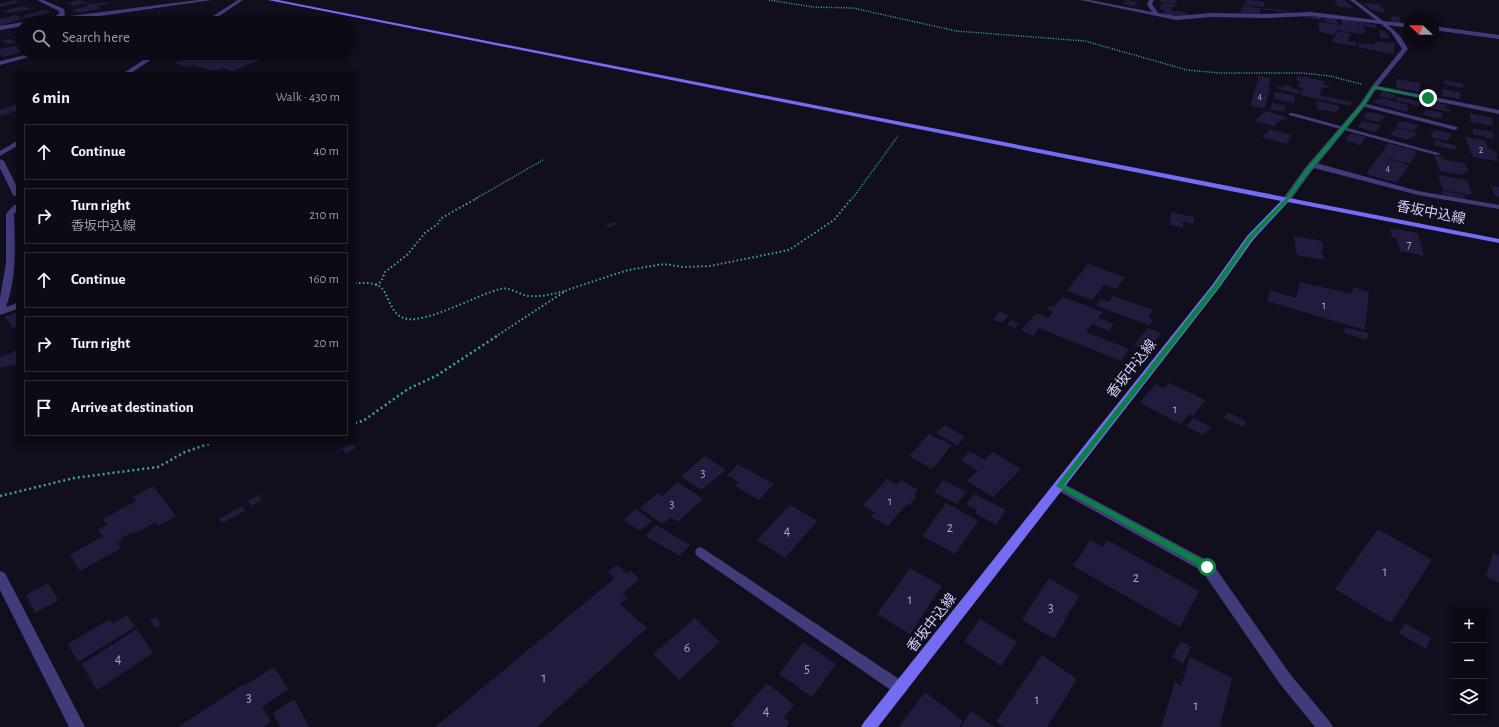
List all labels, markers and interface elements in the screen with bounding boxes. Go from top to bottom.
north arrow [1403,12,1439,48]
search box [16,16,356,60]
icon: search [30,27,52,49]
text: Search here [62,30,130,45]
text: 6 min [32,89,70,106]
route end [1419,89,1437,107]
text: Walk · 430 m [276,91,340,104]
house number: 4 [1258,92,1263,102]
icon: ahead [33,141,55,163]
text: Continue [71,144,126,159]
text: 40 m [313,145,339,158]
house number: 2 [1479,145,1484,155]
house number: 4 [1386,164,1391,174]
text: Turn right [71,198,130,213]
street label: 香坂中込線 [1395,198,1467,227]
icon: right [33,205,55,227]
text: 210 m [309,209,339,222]
text: 香坂中込線 [71,220,136,233]
house number: 7 [1406,238,1412,250]
icon: ahead [33,269,55,291]
text: Continue [71,272,126,287]
text: 160 m [309,273,339,286]
house number: 1 [1322,299,1326,311]
icon: right [33,333,55,355]
text: Turn right [71,336,130,351]
street label: 香坂中込線 [1104,336,1159,401]
text: 20 m [314,337,339,350]
icon: arrive [33,397,55,419]
text: Arrive at destination [71,400,194,415]
house number: 1 [1173,403,1177,415]
house number: 3 [701,467,706,479]
house number: 1 [888,495,892,507]
house number: 3 [670,498,675,510]
house number: 2 [947,521,953,535]
house number: 4 [784,524,791,538]
route start [1198,558,1216,576]
house number: 1 [1383,565,1387,579]
house number: 2 [1133,571,1139,585]
street label: 香坂中込線 [904,590,959,655]
house number: 1 [908,593,912,607]
house number: 3 [1048,601,1054,615]
map controls [1451,607,1487,715]
button: + [1451,607,1487,643]
house number: 6 [684,641,690,655]
button: − [1451,643,1487,679]
house number: 4 [115,652,122,666]
house number: 5 [804,662,810,676]
house number: 1 [542,671,546,685]
button: layers [1451,679,1487,715]
house number: 3 [246,691,252,705]
house number: 1 [1035,693,1039,707]
house number: 1 [1194,699,1198,713]
house number: 4 [763,704,770,718]

